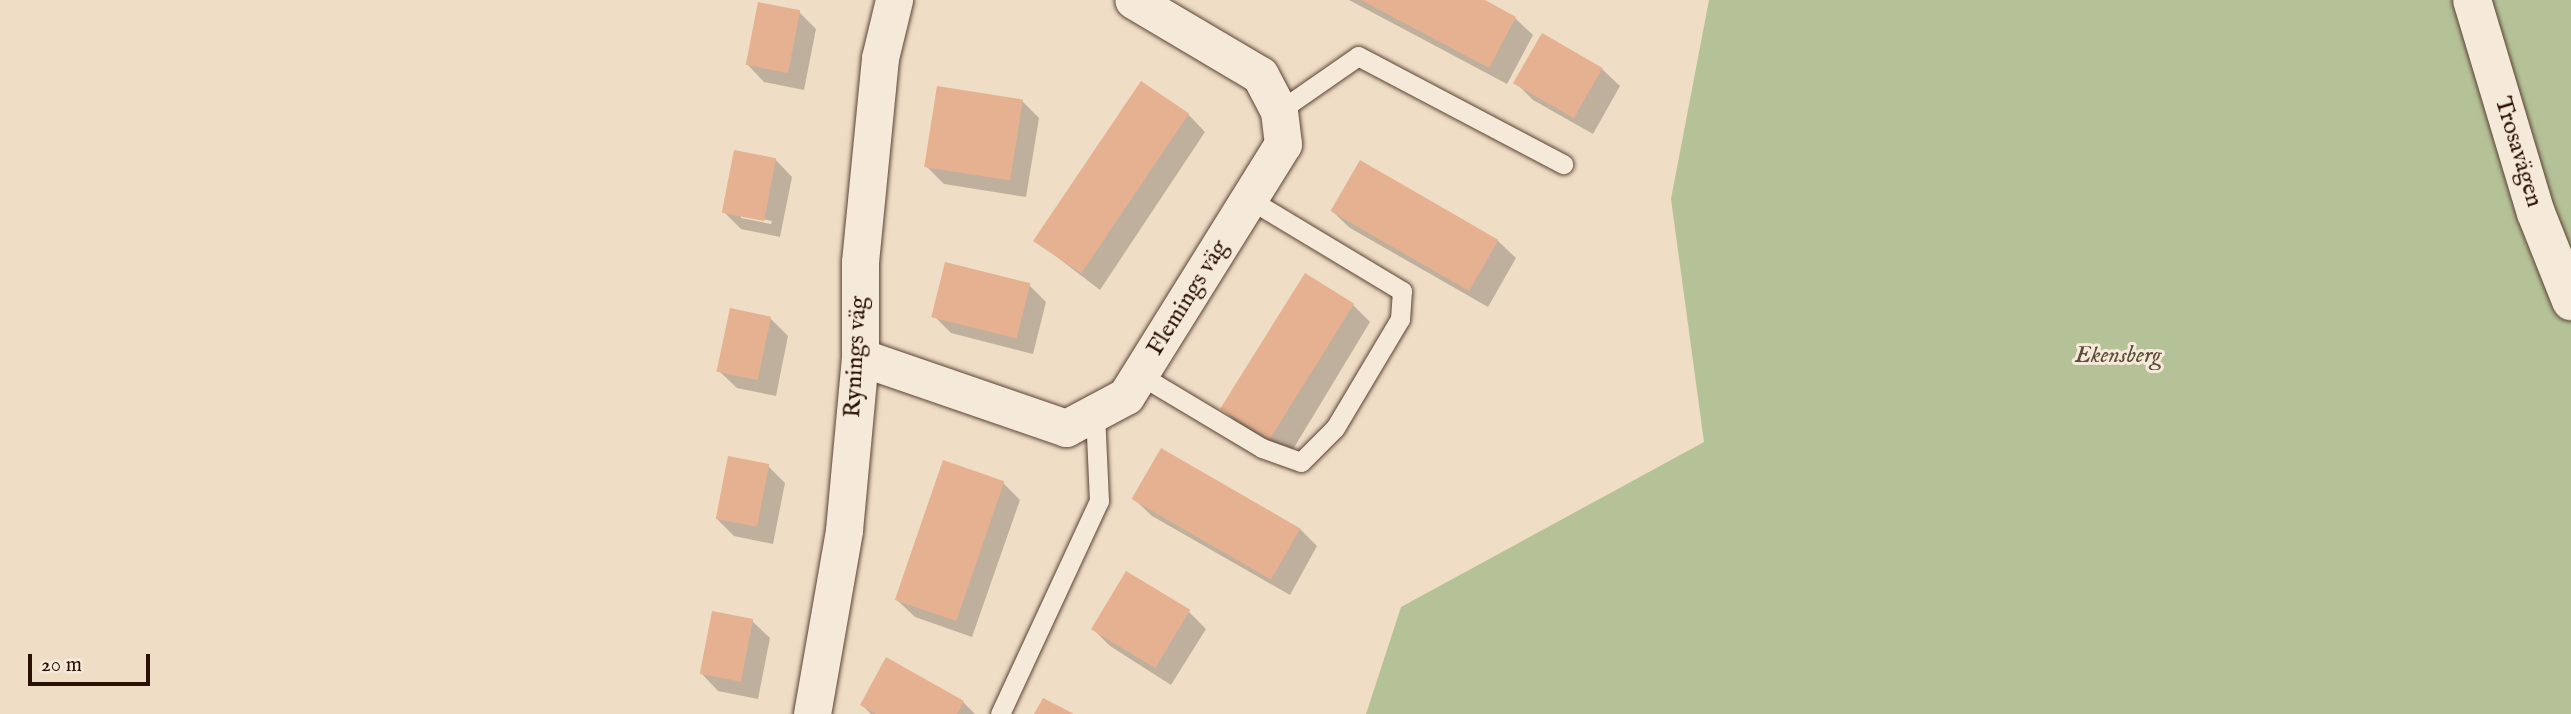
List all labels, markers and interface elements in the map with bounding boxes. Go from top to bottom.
street label: Trosavägen [2488,93,2548,211]
street label: Flemings väg [1141,235,1235,361]
street label: Rynings väg [838,295,874,419]
park label: Ekensberg [2075,342,2161,370]
scale bar [32,640,154,684]
text: 20 m [41,652,82,679]

